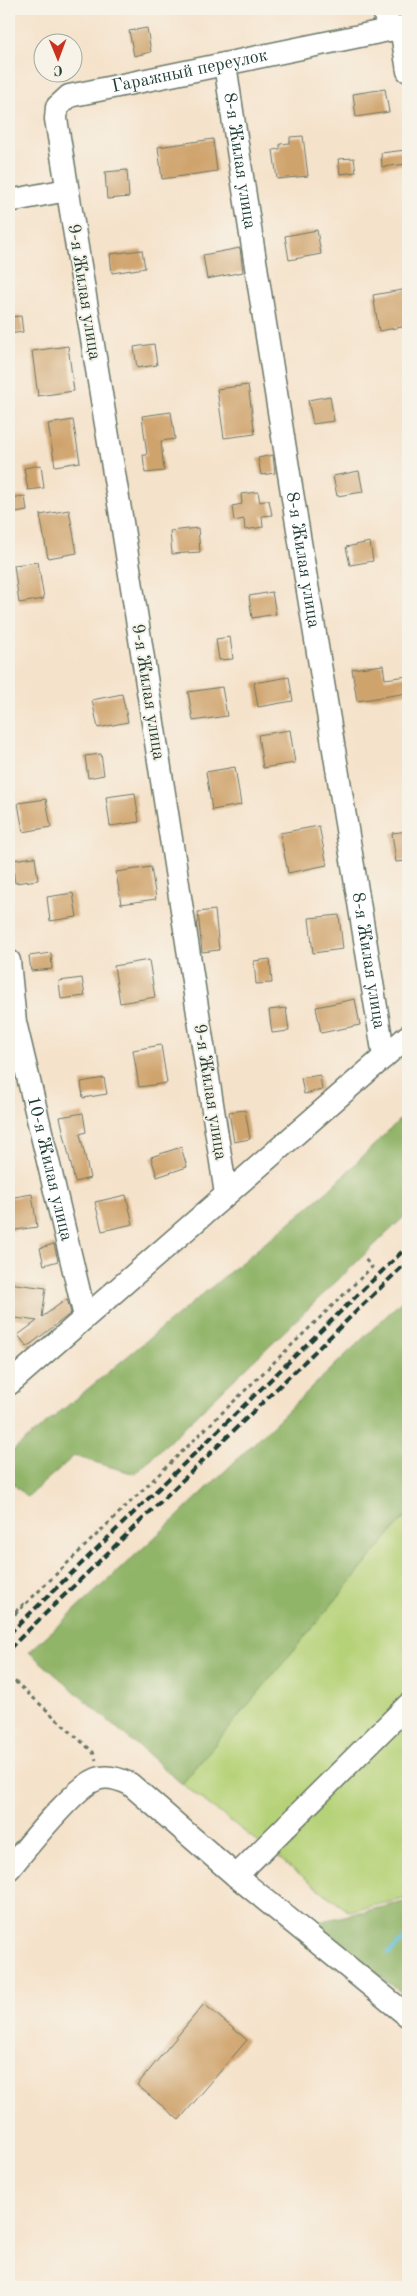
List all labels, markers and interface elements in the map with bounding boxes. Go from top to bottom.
north arrow [32,32,82,82]
street label: Гаражный переулок [110,46,269,96]
text: С [53,63,63,77]
street label: 8-я Жилая улица [220,91,259,231]
street label: 9-я Жилая улица [64,223,104,362]
street label: 8-я Жилая улица [283,490,323,630]
street label: 9-я Жилая улица [128,623,168,762]
street label: 8-я Жилая улица [348,891,388,1030]
street label: 9-я Жилая улица [190,1023,230,1162]
street label: 10-я Жилая улица [24,1094,76,1243]

